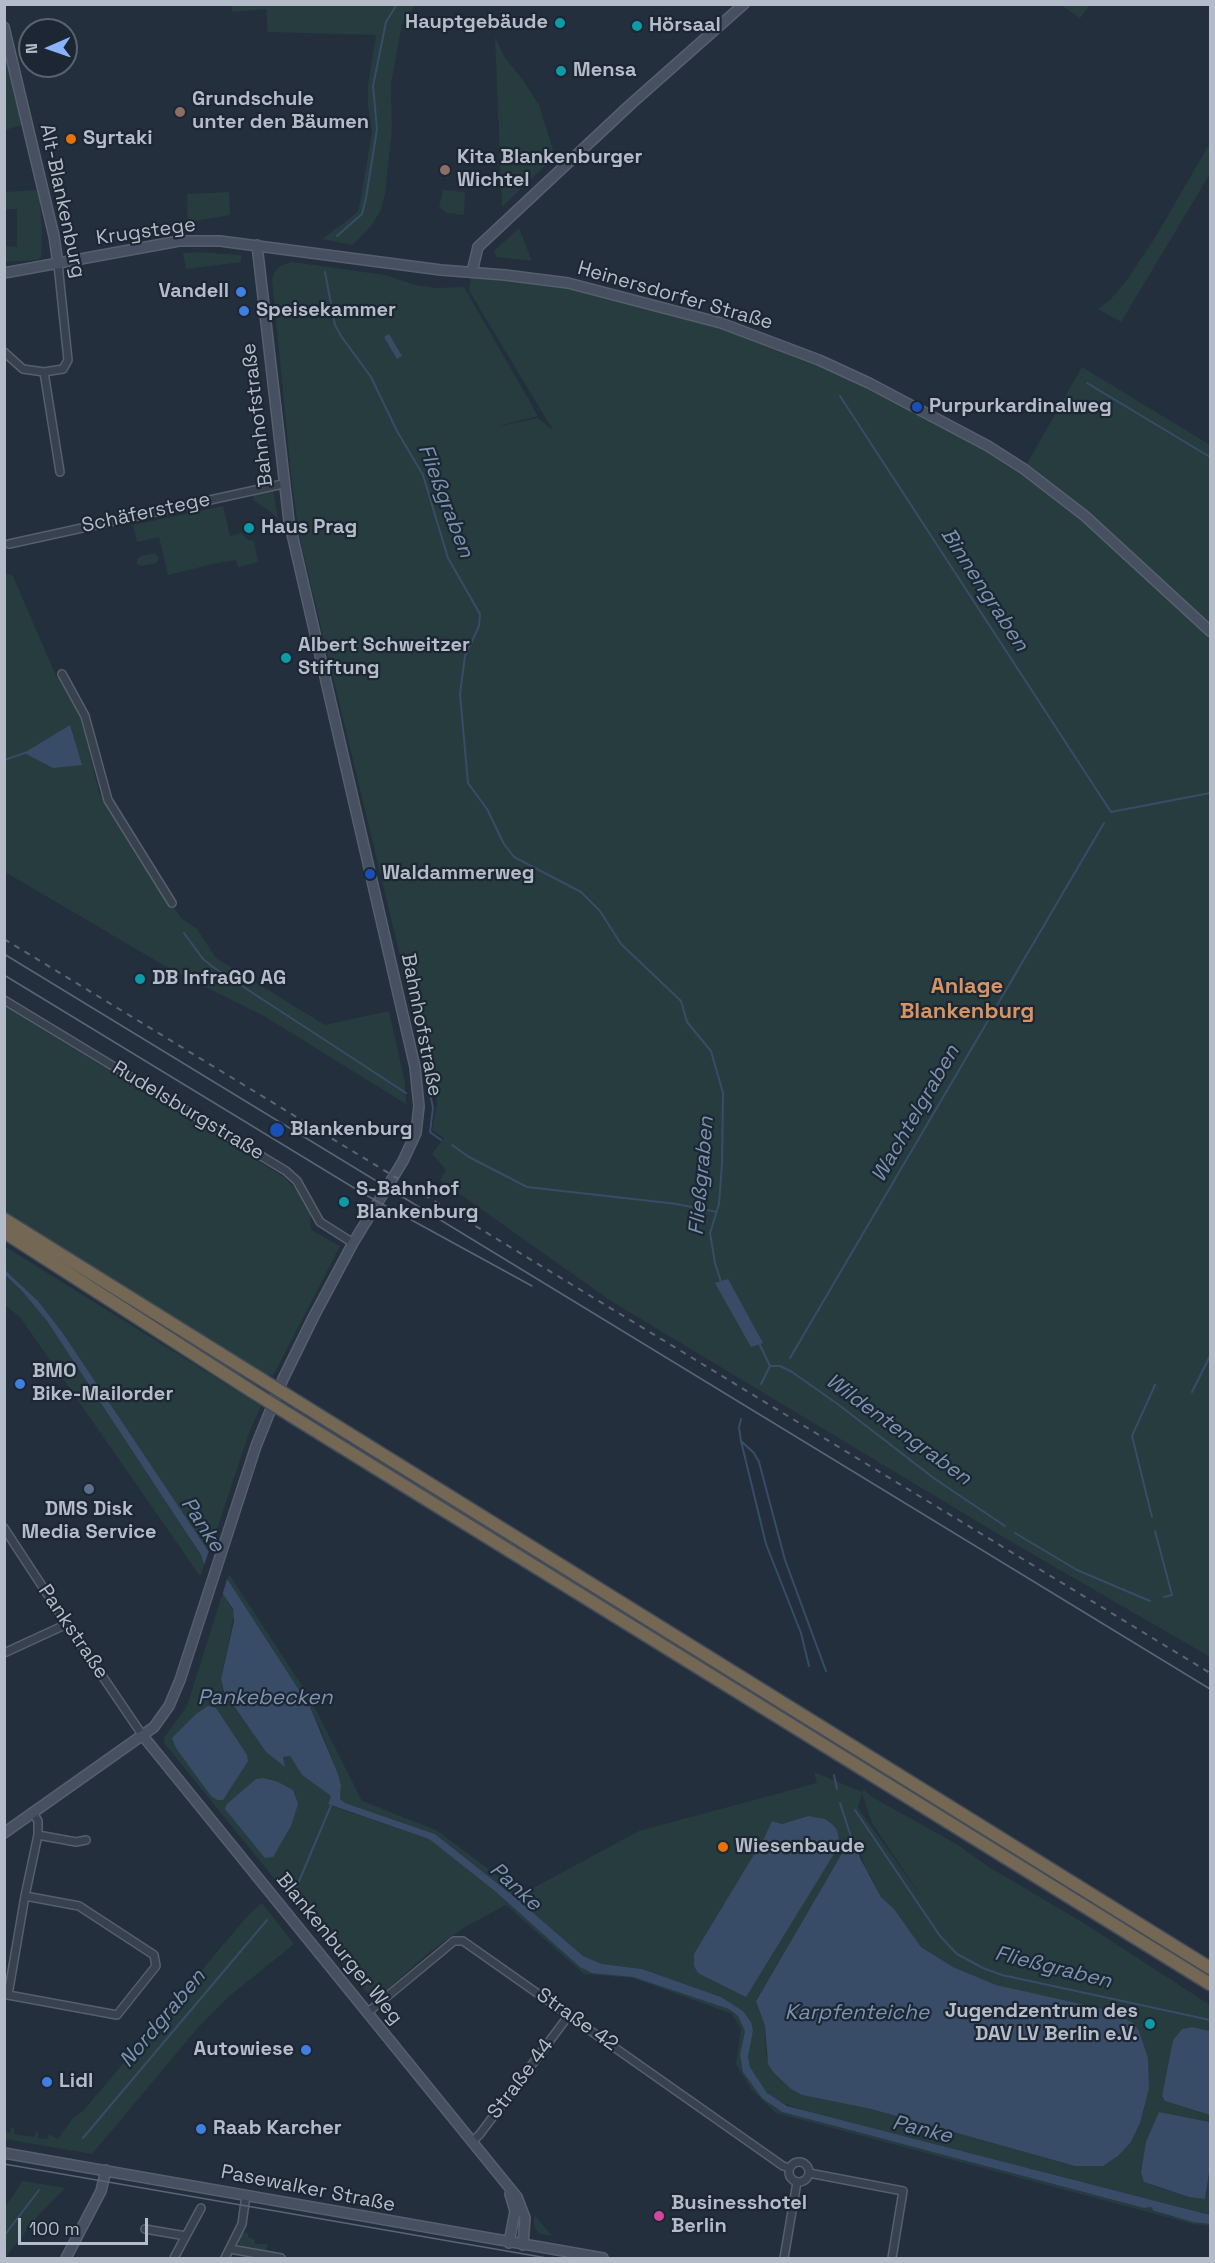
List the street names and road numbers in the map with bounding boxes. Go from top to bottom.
street label: Alt-Blankenburg [34,122,90,280]
street label: Krugstege [95,213,197,251]
street label: Heinersdorfer Straße [575,257,775,335]
street label: Bahnhofstraße [237,342,279,488]
street label: Schäferstege [80,488,212,538]
street label: Bahnhofstraße [395,952,447,1098]
street label: Rudelsburgstraße [108,1056,268,1166]
street label: Pankstraße [33,1580,113,1684]
street label: Blankenburger Weg [271,1868,407,2030]
street label: Straße 42 [532,1983,622,2057]
street label: Straße 44 [483,2034,559,2124]
street label: Pasewalker Straße [219,2160,397,2218]

